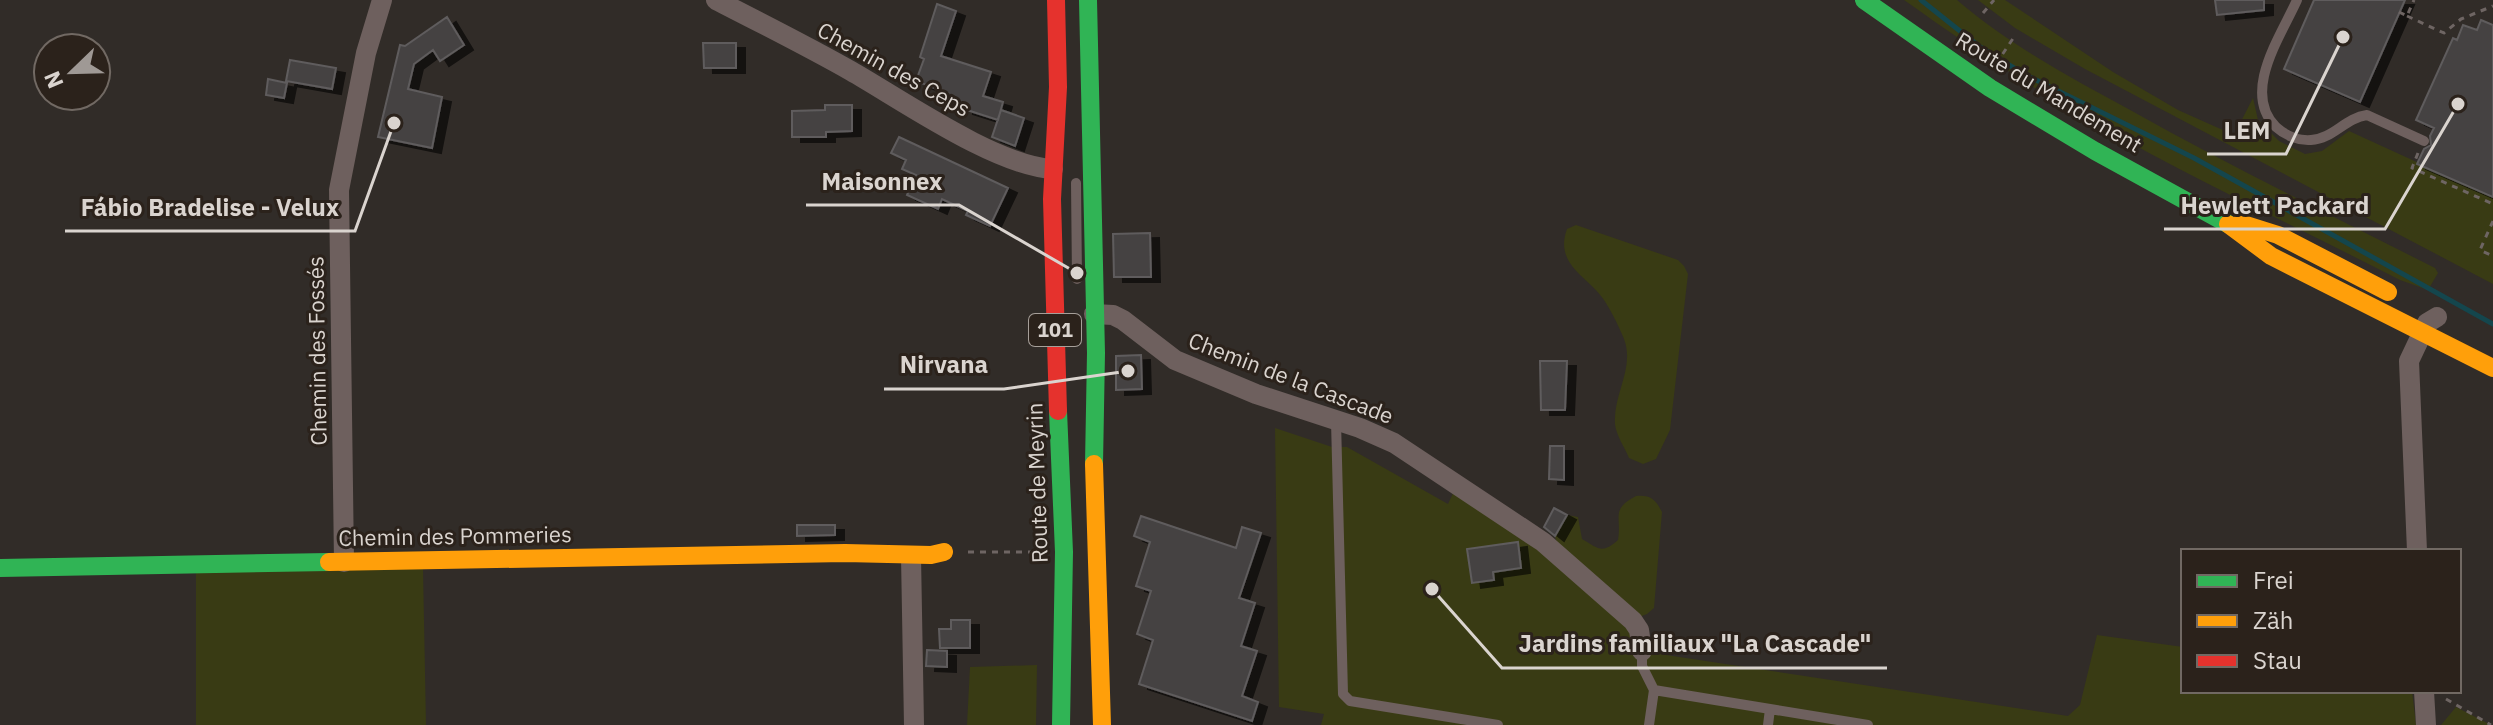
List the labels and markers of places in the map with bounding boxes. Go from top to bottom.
callout: LEM [2207,106,2286,154]
callout: Maisonnex [806,157,959,205]
callout: Hewlett Packard [2164,181,2385,229]
callout: Fábio Bradelise - Velux [65,183,355,231]
callout: Nirvana [884,341,1004,389]
callout: Jardins familiaux "La Cascade" [1502,620,1887,668]

